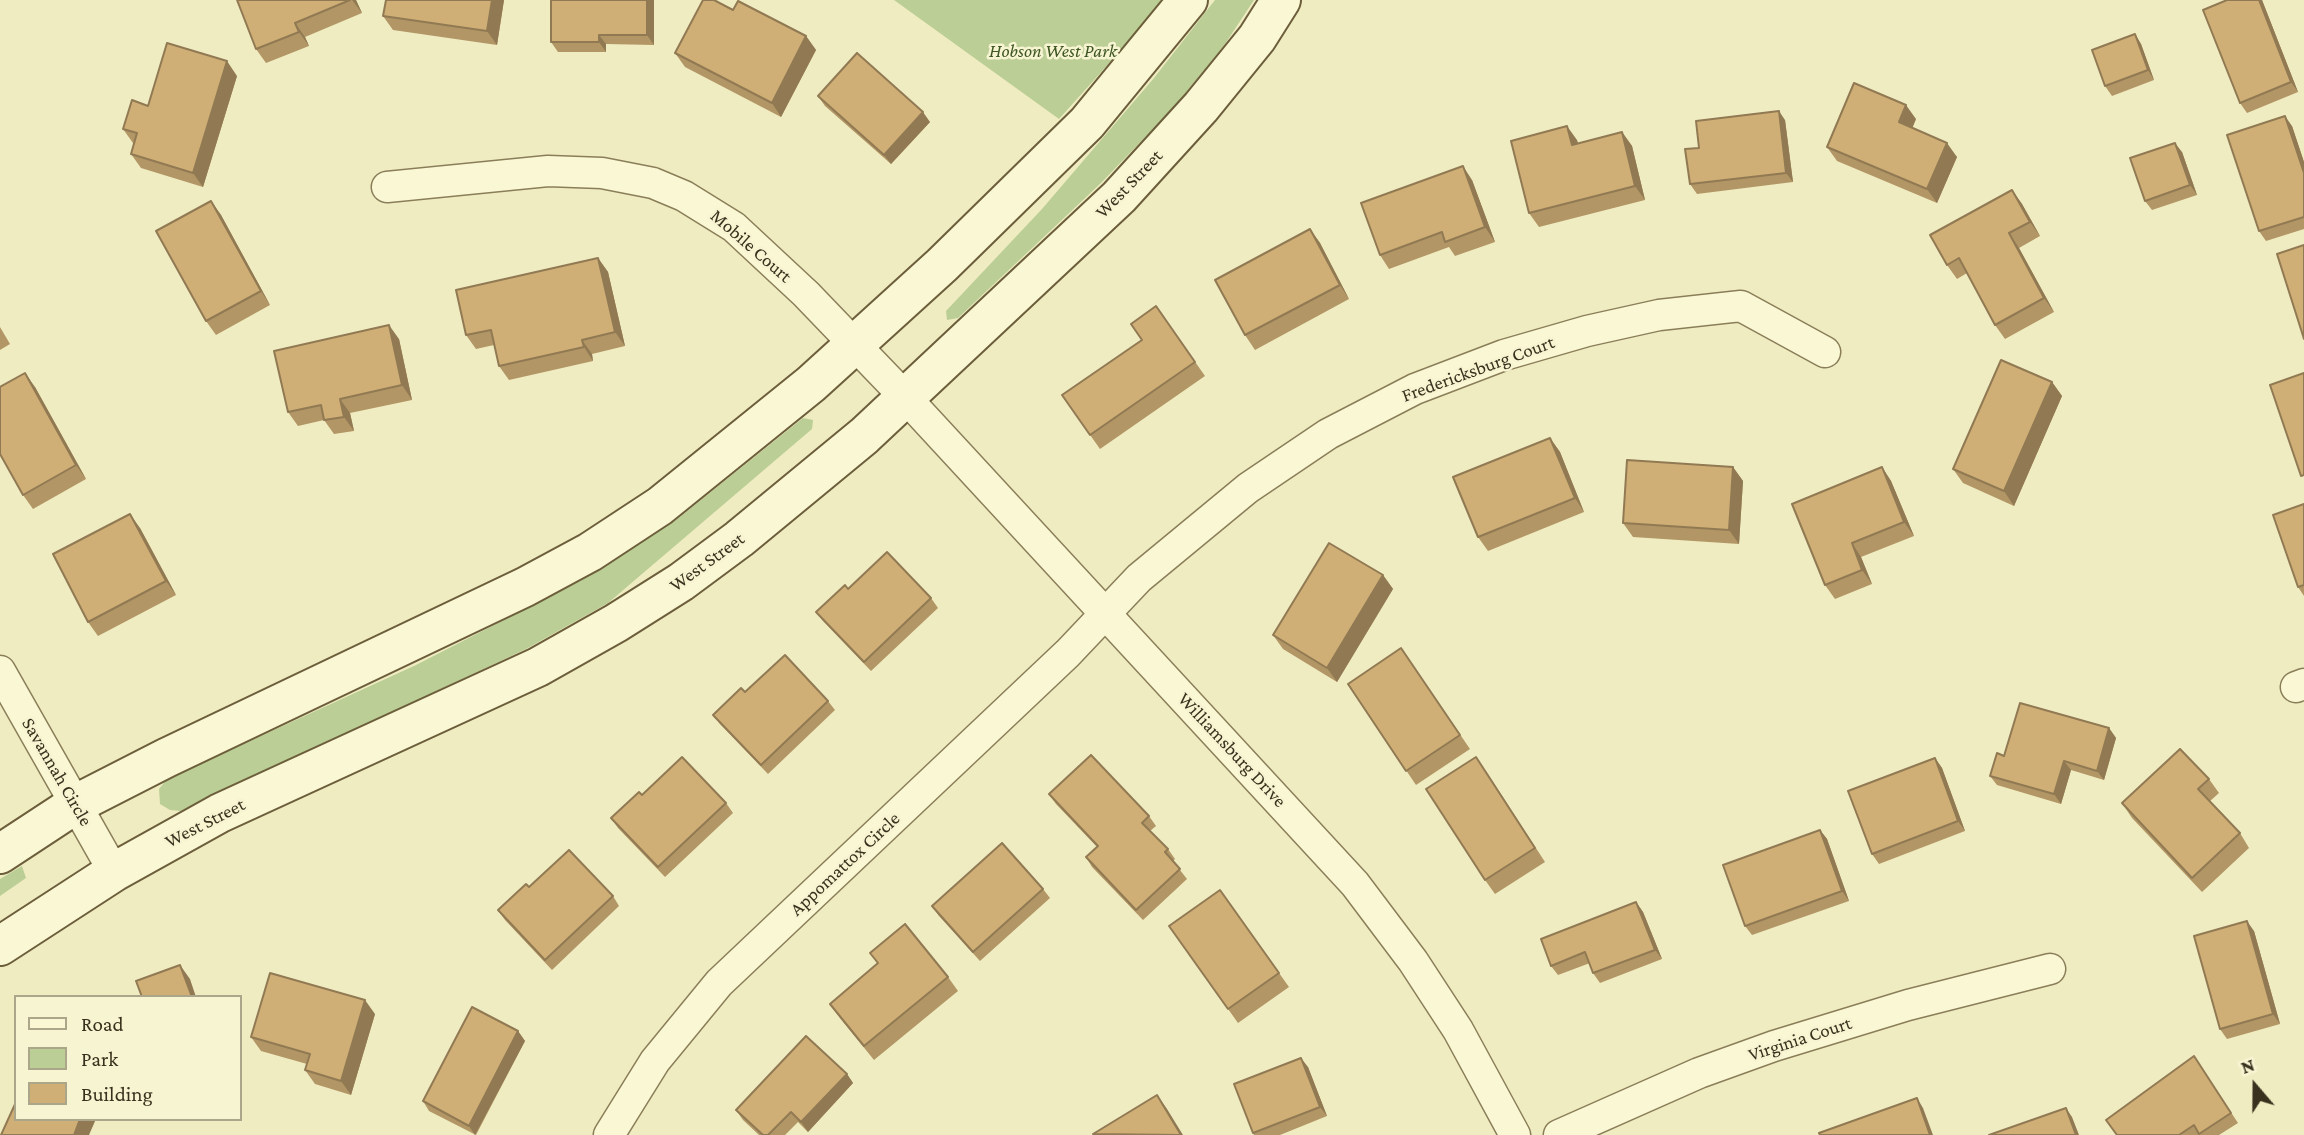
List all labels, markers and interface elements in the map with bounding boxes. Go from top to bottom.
park label: Hobson West Park [989,40,1117,62]
street label: West Street [1091,145,1167,223]
street label: Mobile Court [706,204,796,288]
street label: Fredericksburg Court [1399,331,1557,407]
street label: West Street [665,527,749,597]
street label: Williamsburg Drive [1173,688,1291,812]
street label: Savannah Circle [17,714,97,830]
street label: West Street [161,793,249,853]
street label: Appomattox Circle [785,807,905,921]
legend [14,995,242,1121]
text: Road [81,1012,124,1036]
street label: Virginia Court [1745,1012,1855,1066]
text: Park [81,1047,118,1071]
north arrow [2220,1051,2290,1121]
text: N [2238,1054,2257,1078]
text: Building [81,1082,153,1106]

